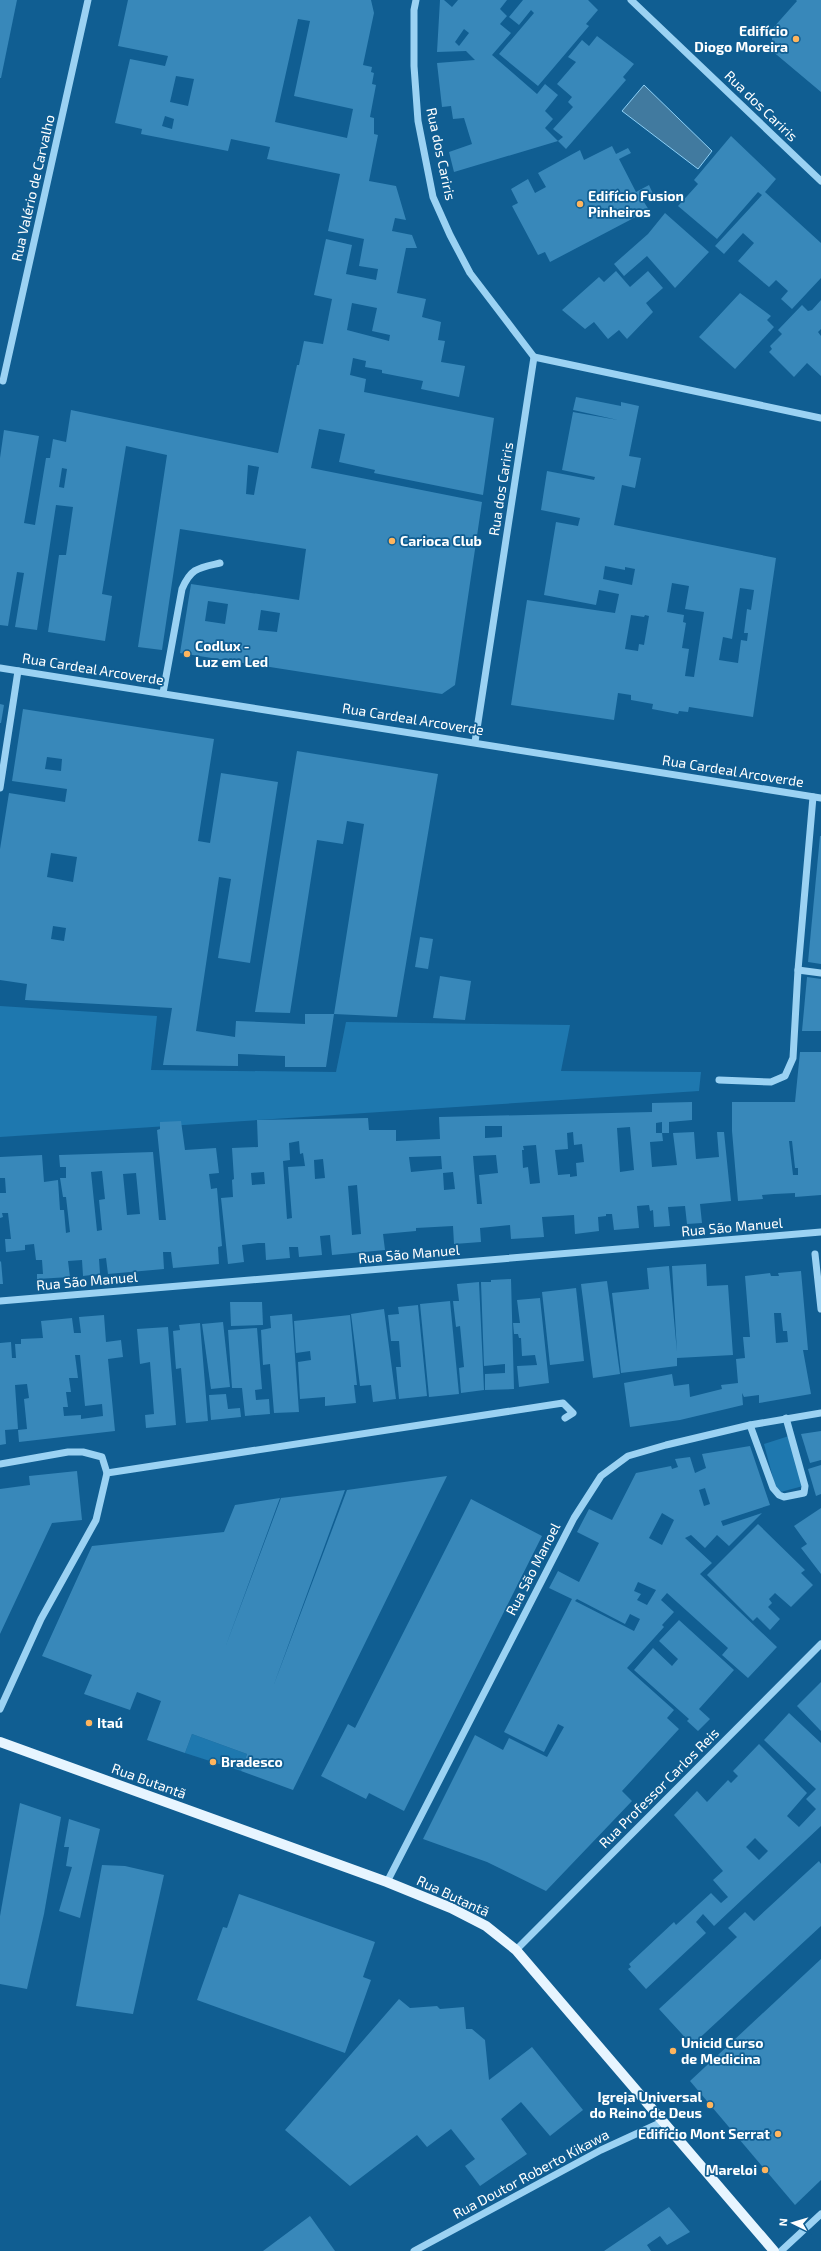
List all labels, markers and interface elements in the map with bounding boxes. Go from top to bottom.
place label: Edifício Diogo Moreira [694,22,788,55]
marker: Edifício Diogo Moreira [791,34,801,44]
street label: Rua dos Cariris [721,67,801,145]
street label: Rua dos Cariris [423,106,460,202]
street label: Rua Valério de Carvalho [7,113,58,263]
place label: Edifício Fusion Pinheiros [588,187,684,220]
marker: Edifício Fusion Pinheiros [575,199,585,209]
street label: Rua dos Cariris [485,441,516,537]
place label: Carioca Club [400,532,482,549]
marker: Carioca Club [387,536,397,546]
place label: Codlux - Luz em Led [195,637,268,670]
street label: Rua Cardeal Arcoverde [21,649,165,688]
marker: Codlux - Luz em Led [182,649,192,659]
street label: Rua Cardeal Arcoverde [341,699,485,738]
street label: Rua Cardeal Arcoverde [661,751,805,790]
street label: Rua São Manuel [681,1214,784,1239]
street label: Rua São Manuel [358,1241,461,1266]
street label: Rua São Manuel [36,1268,139,1293]
street label: Rua São Manoel [502,1519,564,1618]
place label: Itaú [97,1714,123,1731]
marker: Itaú [84,1718,94,1728]
street label: Rua Professor Carlos Reis [595,1724,722,1851]
place label: Bradesco [221,1753,283,1770]
marker: Bradesco [208,1757,218,1767]
street label: Rua Butantã [109,1759,189,1802]
street label: Rua Butantã [414,1871,492,1920]
place label: Unicid Curso de Medicina [681,2034,763,2067]
marker: Unicid Curso de Medicina [668,2046,678,2056]
place label: Igreja Universal do Reino de Deus [589,2088,702,2121]
marker: Igreja Universal do Reino de Deus [705,2100,715,2110]
street label: Rua Doutor Roberto Kikawa [450,2125,612,2222]
place label: Edifício Mont Serrat [638,2125,770,2142]
marker: Edifício Mont Serrat [773,2129,783,2139]
place label: Mareloi [706,2161,757,2178]
marker: Mareloi [760,2165,770,2175]
north arrow [773,2203,813,2243]
text: N [776,2218,789,2227]

